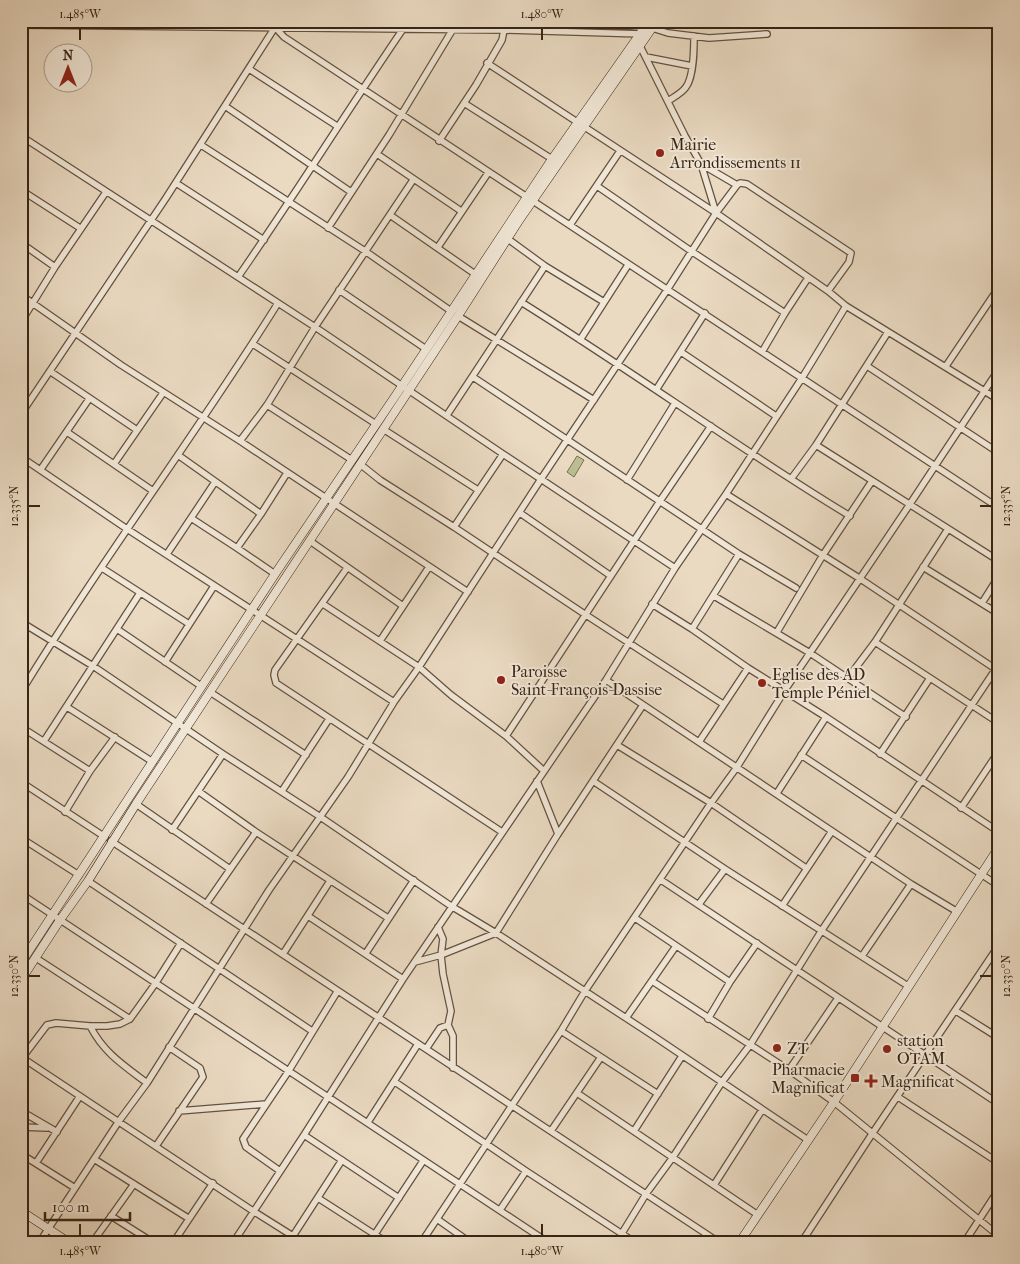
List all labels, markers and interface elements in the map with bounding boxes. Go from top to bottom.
text: 1.485°W [59,7,102,21]
text: 1.480°W [521,7,565,21]
north arrow [42,42,92,92]
text: N [63,47,74,64]
place label: Mairie Arrondissements 11 [669,135,801,172]
marker: Mairie Arrondissements 11 [654,147,666,159]
text: 12.335°N [7,485,21,527]
text: 12.335°N [999,485,1013,527]
place label: Paroisse Saint-François-Dassise [511,662,662,699]
place label: Eglise des AD Temple Péniel [772,665,871,702]
marker: Paroisse Saint-François-Dassise [495,674,507,686]
marker: Eglise des AD Temple Péniel [756,677,768,689]
text: 12.330°N [7,955,21,997]
text: 12.330°N [999,955,1013,997]
place label: station OTAM [897,1031,945,1068]
place label: ZT [787,1039,809,1058]
marker: ZT [771,1042,783,1054]
marker: station OTAM [881,1043,893,1055]
place label: Pharmacie Magnificat [771,1060,845,1097]
marker: Pharmacie Magnificat [849,1072,861,1084]
place label: Magnificat [881,1072,955,1091]
marker: Magnificat [865,1075,877,1087]
scale bar [45,1189,130,1221]
text: 100 m [52,1198,90,1216]
text: 1.485°W [59,1244,102,1258]
text: 1.480°W [521,1244,565,1258]

